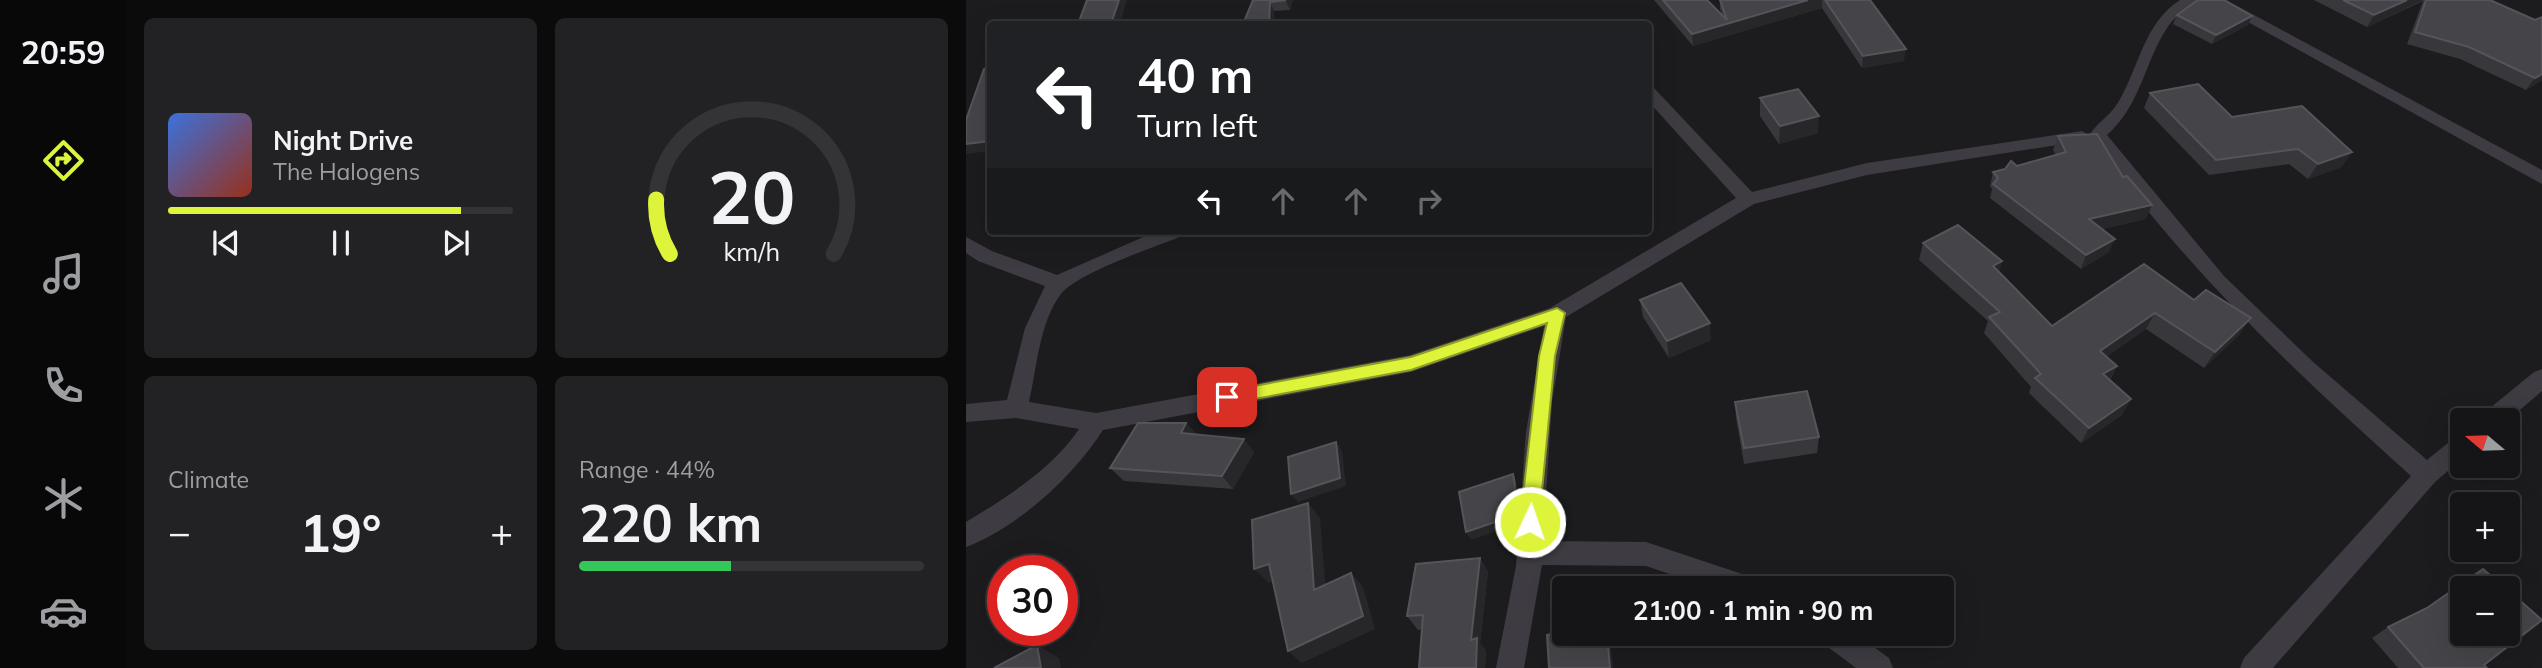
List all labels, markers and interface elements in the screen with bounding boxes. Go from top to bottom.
text: 20:59 [21,32,105,72]
text: 40 m [1137,44,1253,105]
icon: left [1022,49,1113,140]
text: Turn left [1137,105,1257,145]
text: Night Drive [273,124,413,157]
icon: directions [39,136,88,185]
text: 20 [708,151,795,242]
text: The Halogens [273,157,420,186]
icon: left [1191,182,1229,220]
icon: ahead [1264,182,1302,220]
icon: ahead [1337,182,1375,220]
icon: right [1410,182,1448,220]
icon: previous [207,224,245,262]
icon: pause [322,224,360,262]
icon: next [437,224,475,262]
text: km/h [723,236,780,267]
icon: music [39,249,88,298]
icon: phone [39,361,88,410]
pin [1197,367,1257,427]
icon: arrive [1208,378,1246,416]
north arrow [2450,408,2520,478]
map controls [2450,408,2520,646]
text: Range · 44% [579,455,715,484]
text: Climate [168,465,249,494]
icon: climate [39,474,88,523]
position arrow [1493,485,1567,559]
text: 220 km [579,490,762,555]
button: + [2450,492,2520,562]
text: 19° [299,500,382,565]
text: − [168,508,191,556]
text: + [490,508,513,556]
speed limit sign: 30 [987,555,1078,646]
button: − [2450,576,2520,646]
icon: car [39,587,88,636]
text: 21:00 · 1 min · 90 m [1633,594,1873,627]

